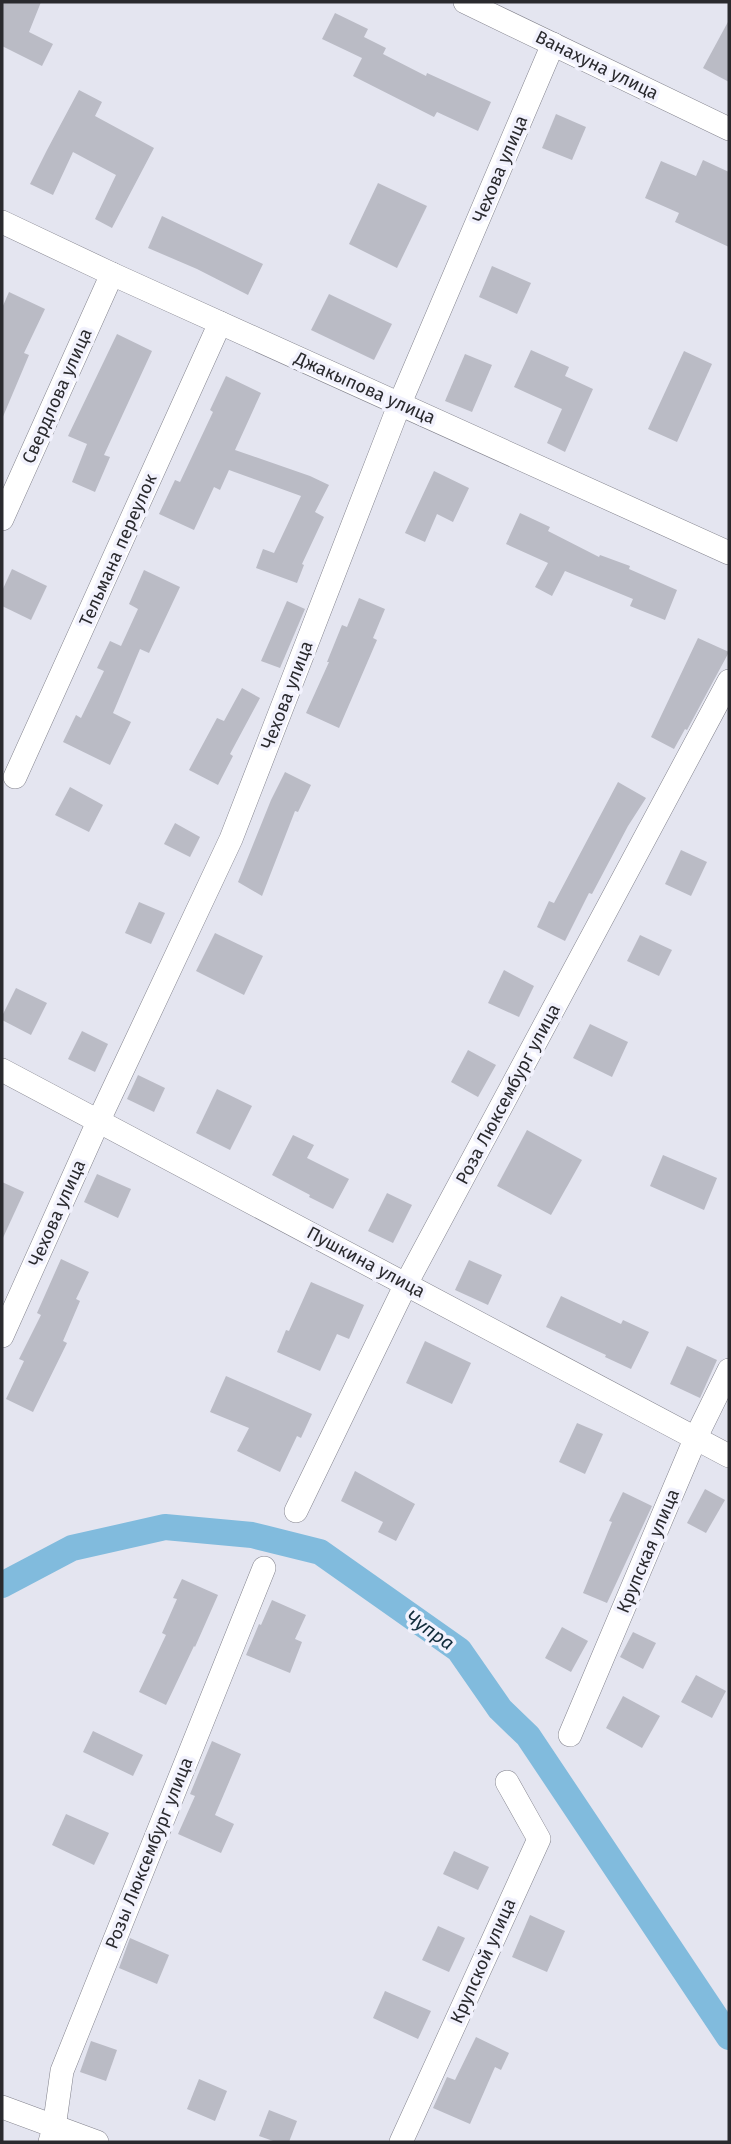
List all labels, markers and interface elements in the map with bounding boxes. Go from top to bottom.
street label: Ванахуна улица [532,26,662,104]
street label: Чехова улица [468,112,532,226]
street label: Свердлова улица [17,325,97,467]
street label: Джакыпова улица [290,347,439,429]
street label: Тельмана переулок [75,470,162,630]
street label: Чехова улица [256,638,318,752]
street label: Роза Люксембург улица [451,1000,565,1188]
street label: Чехова улица [24,1156,90,1270]
street label: Пушкина улица [303,1222,429,1302]
street label: Крупская улица [612,1485,684,1617]
water label: Чупра [401,1605,459,1655]
street label: Розы Люксембург улица [100,1754,198,1952]
street label: Крупской улица [446,1895,520,2027]

